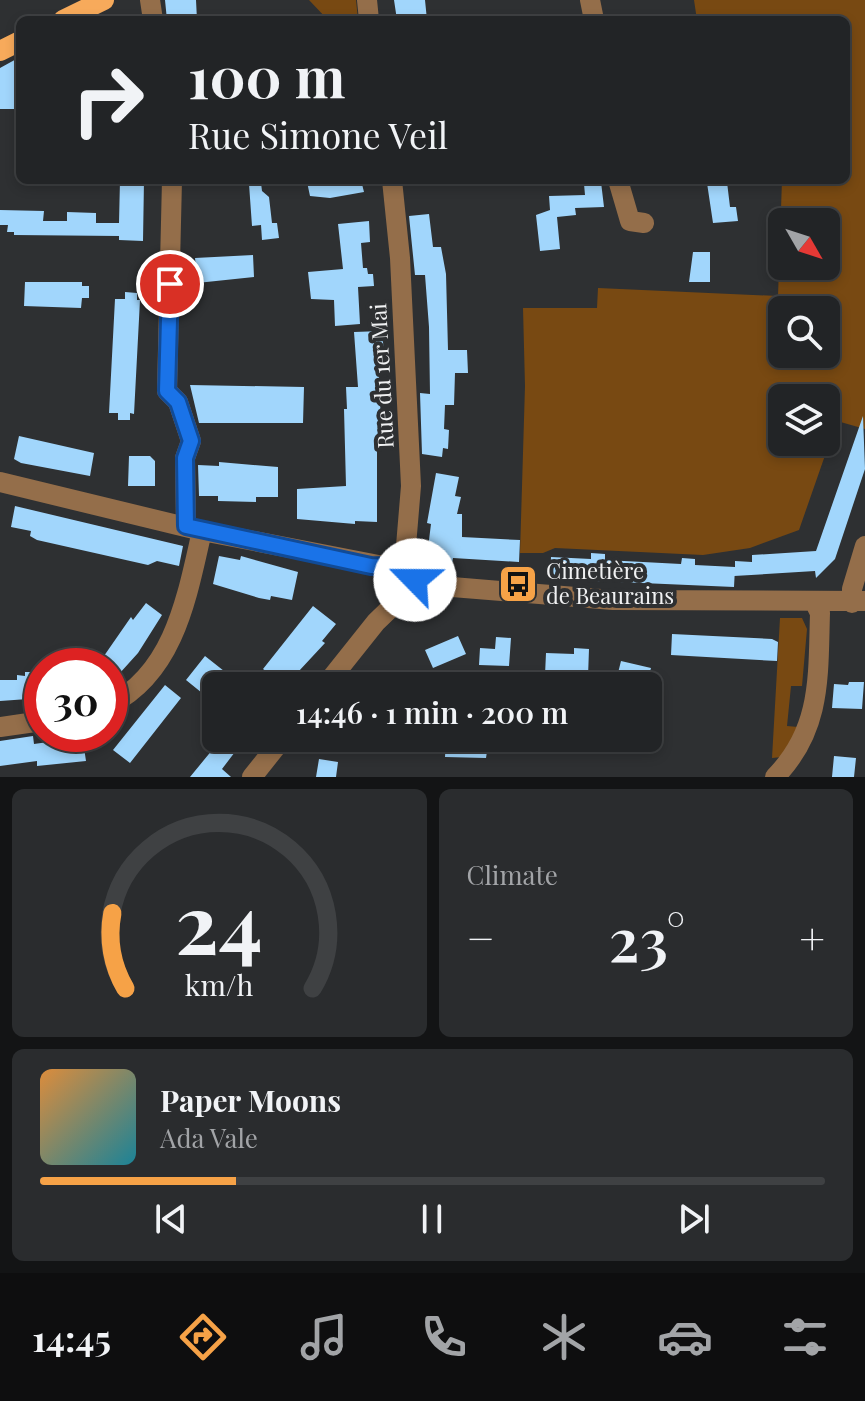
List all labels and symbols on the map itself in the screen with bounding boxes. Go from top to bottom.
north arrow [768,208,840,280]
pin [136,250,204,318]
street label: Rue du 1er Mai [362,303,400,449]
position arrow [373,538,457,622]
place label: Cimetière de Beaurains [546,555,674,610]
bus stop icon: Cimetière de Beaurains [497,563,539,605]
speed limit sign: 30 [24,648,128,752]

